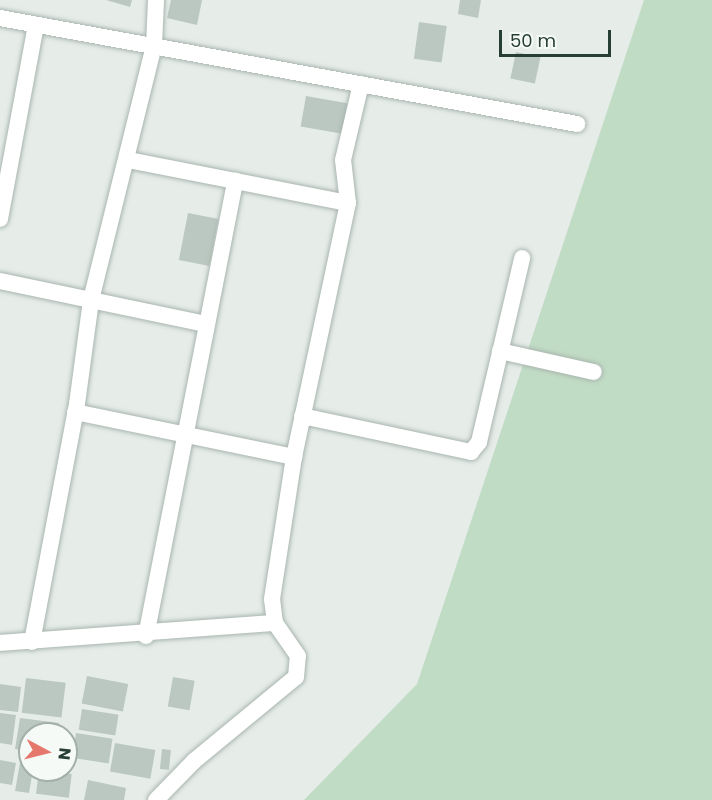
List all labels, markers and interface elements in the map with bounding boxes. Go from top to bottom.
scale bar [502,18,614,56]
text: 50 m [510,28,556,53]
north arrow [18,722,78,782]
text: N [52,747,77,761]

